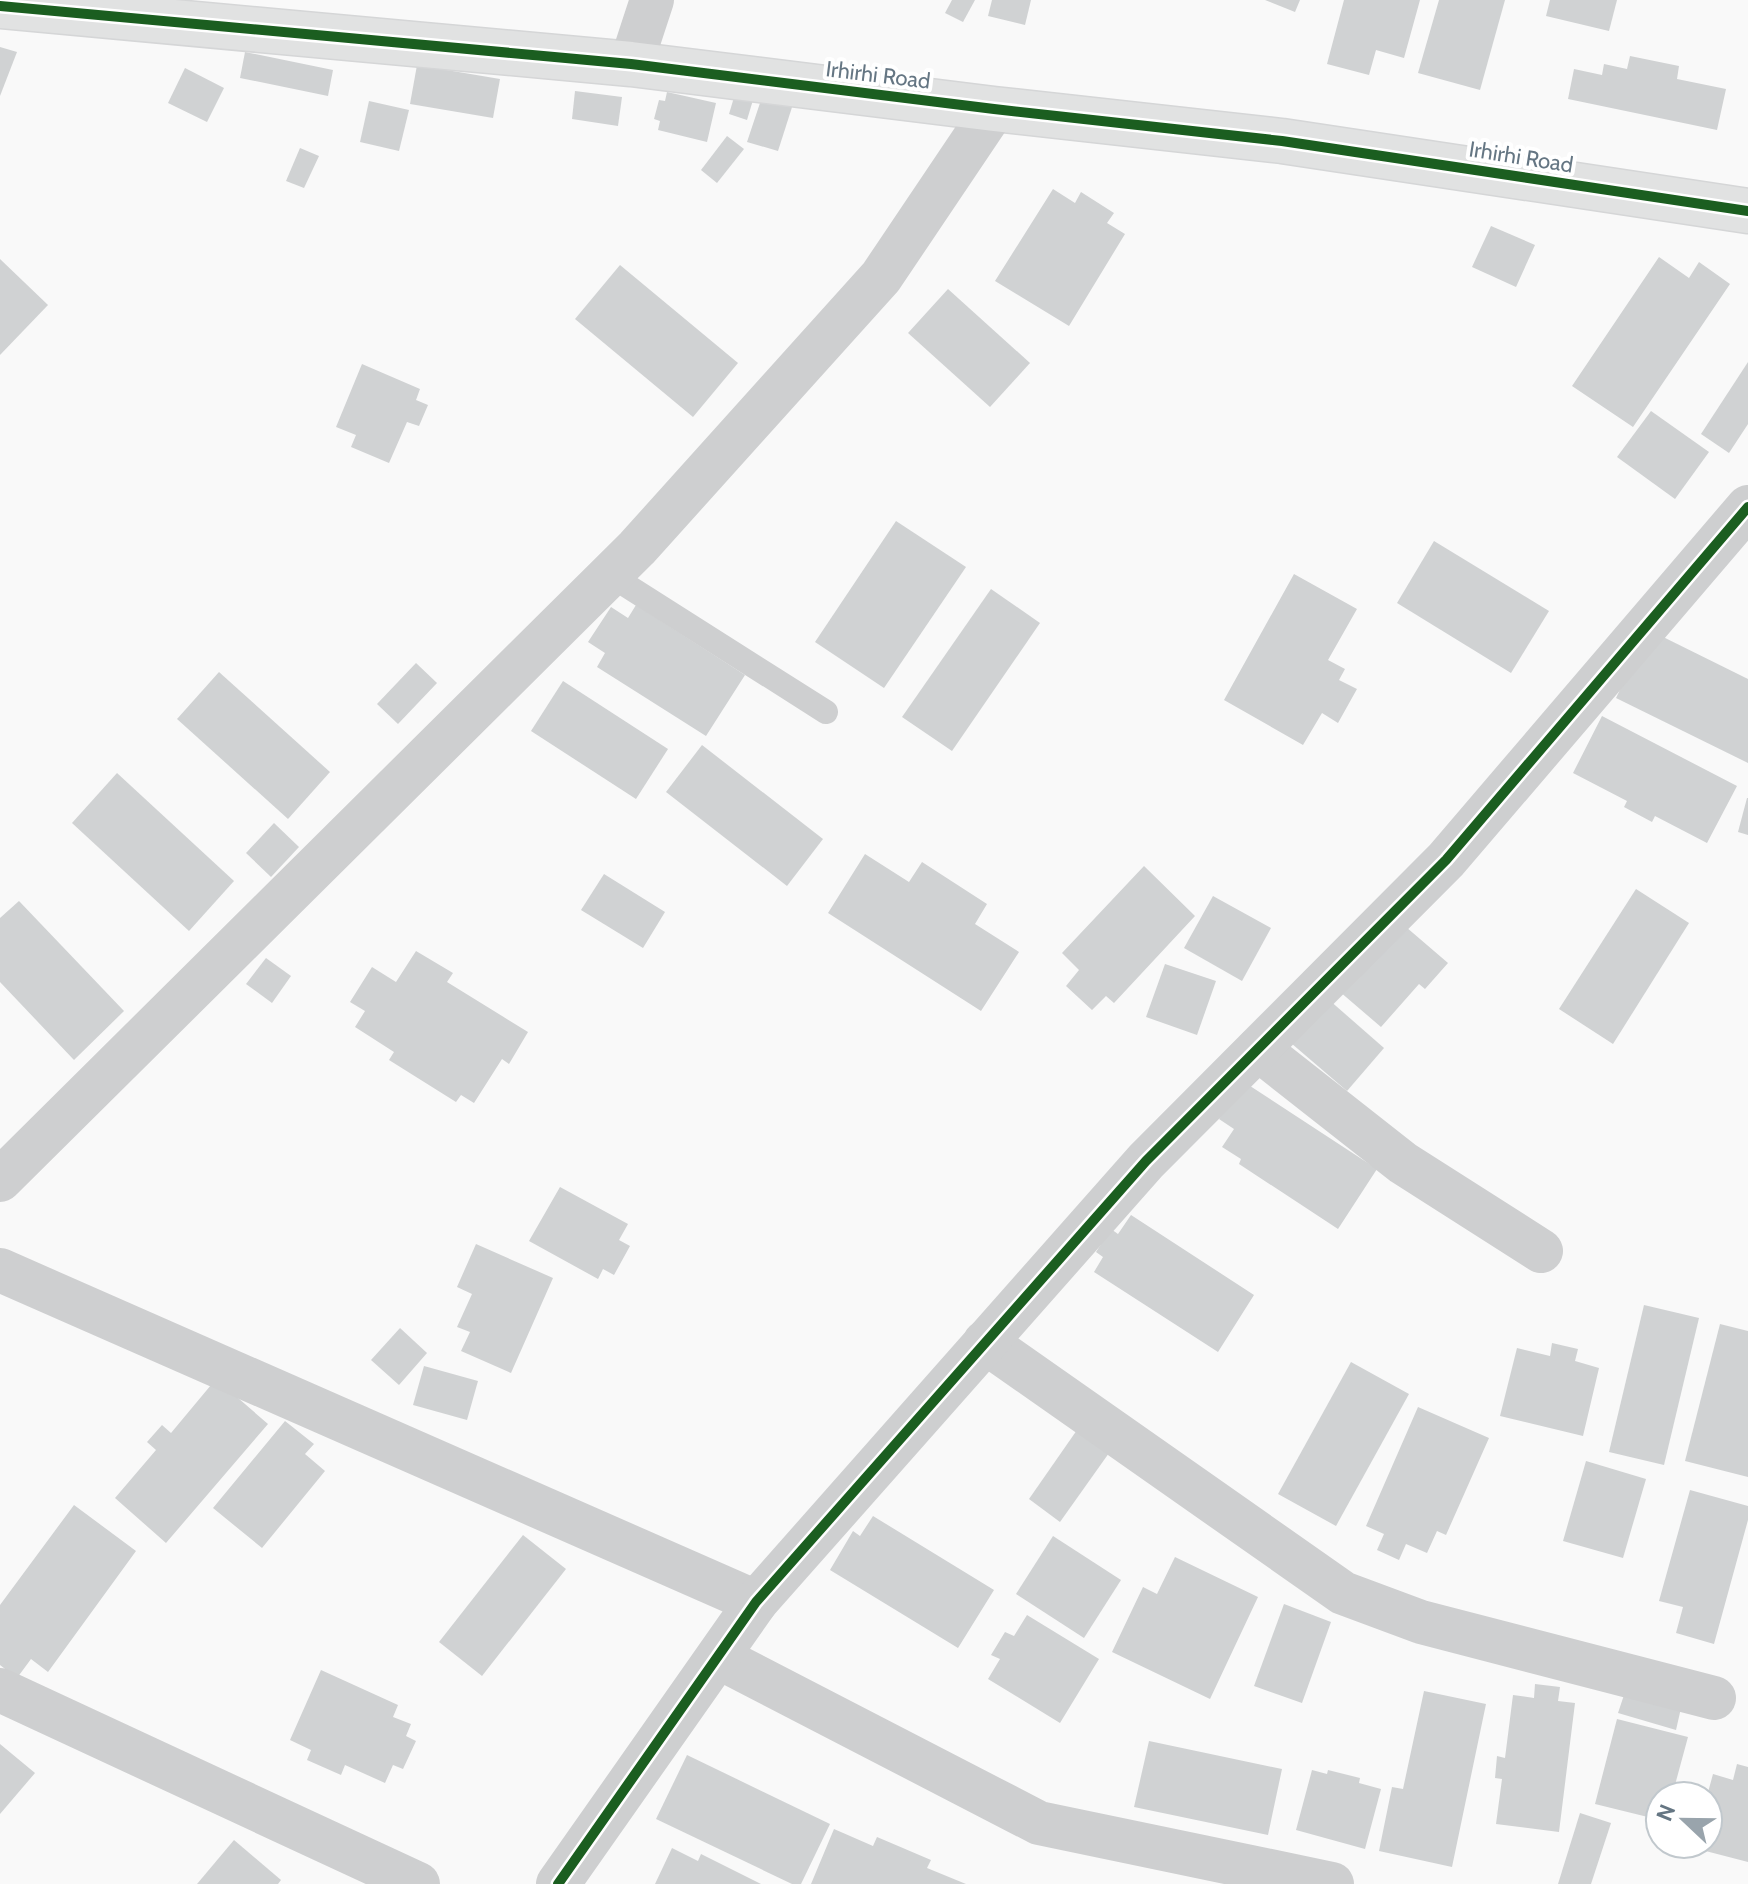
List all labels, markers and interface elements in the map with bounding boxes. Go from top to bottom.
street label: Irhirhi Road [824,55,932,95]
street label: Irhirhi Road [1467,135,1575,179]
north arrow [1644,1780,1724,1860]
text: N [1650,1800,1681,1825]

